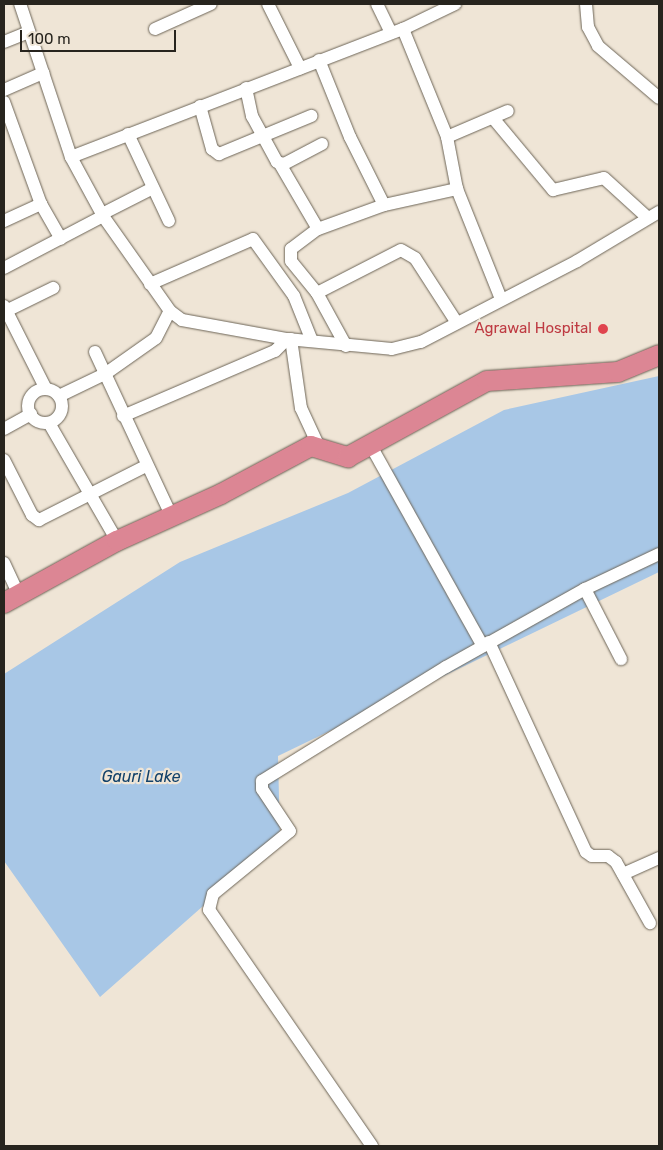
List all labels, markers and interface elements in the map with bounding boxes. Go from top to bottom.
scale bar [22,20,179,52]
text: 100 m [28,30,70,48]
place label: Agrawal Hospital [475,320,592,338]
marker: Agrawal Hospital [596,322,610,336]
water label: Gauri Lake [102,767,180,787]

